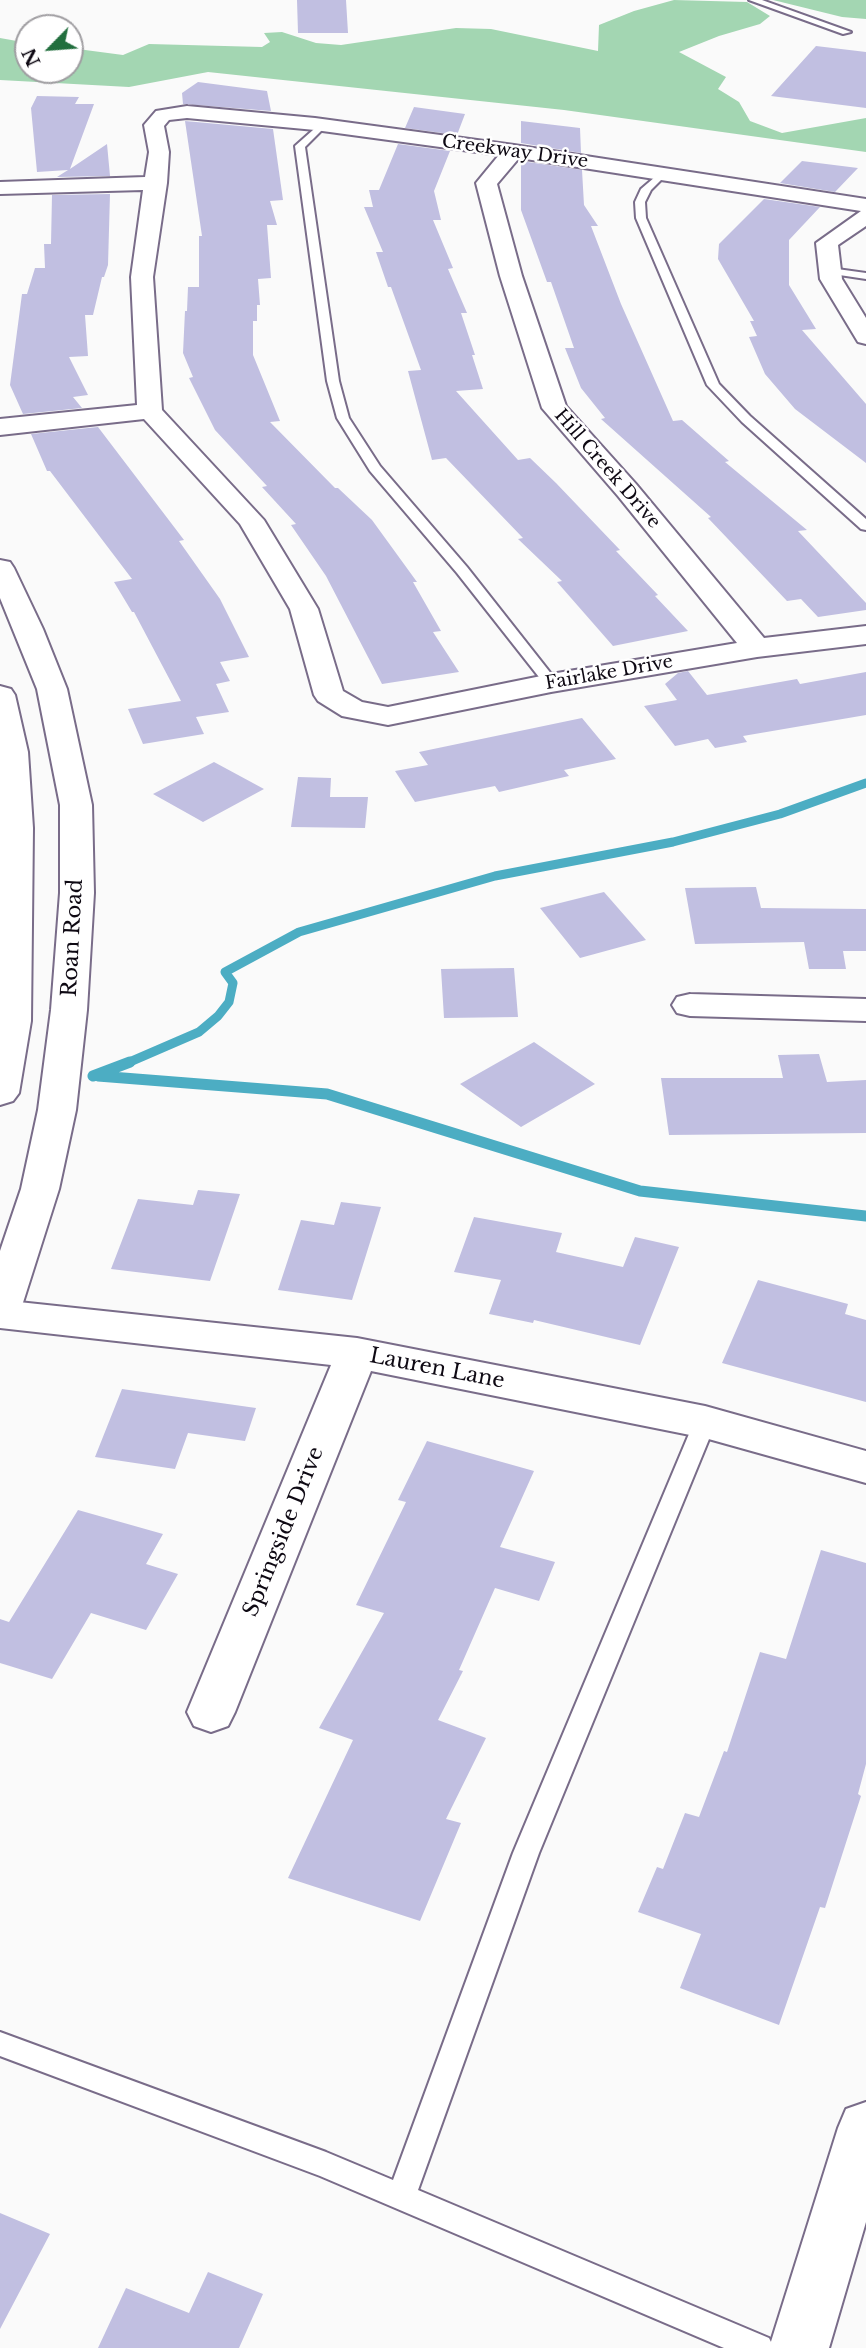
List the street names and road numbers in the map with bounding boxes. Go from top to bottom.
street label: Creekway Drive [441,131,589,173]
street label: Hill Creek Drive [549,405,665,533]
street label: Fairlake Drive [543,651,675,695]
street label: Roan Road [57,878,89,998]
street label: Lauren Lane [368,1344,506,1394]
street label: Springside Drive [238,1443,330,1621]

